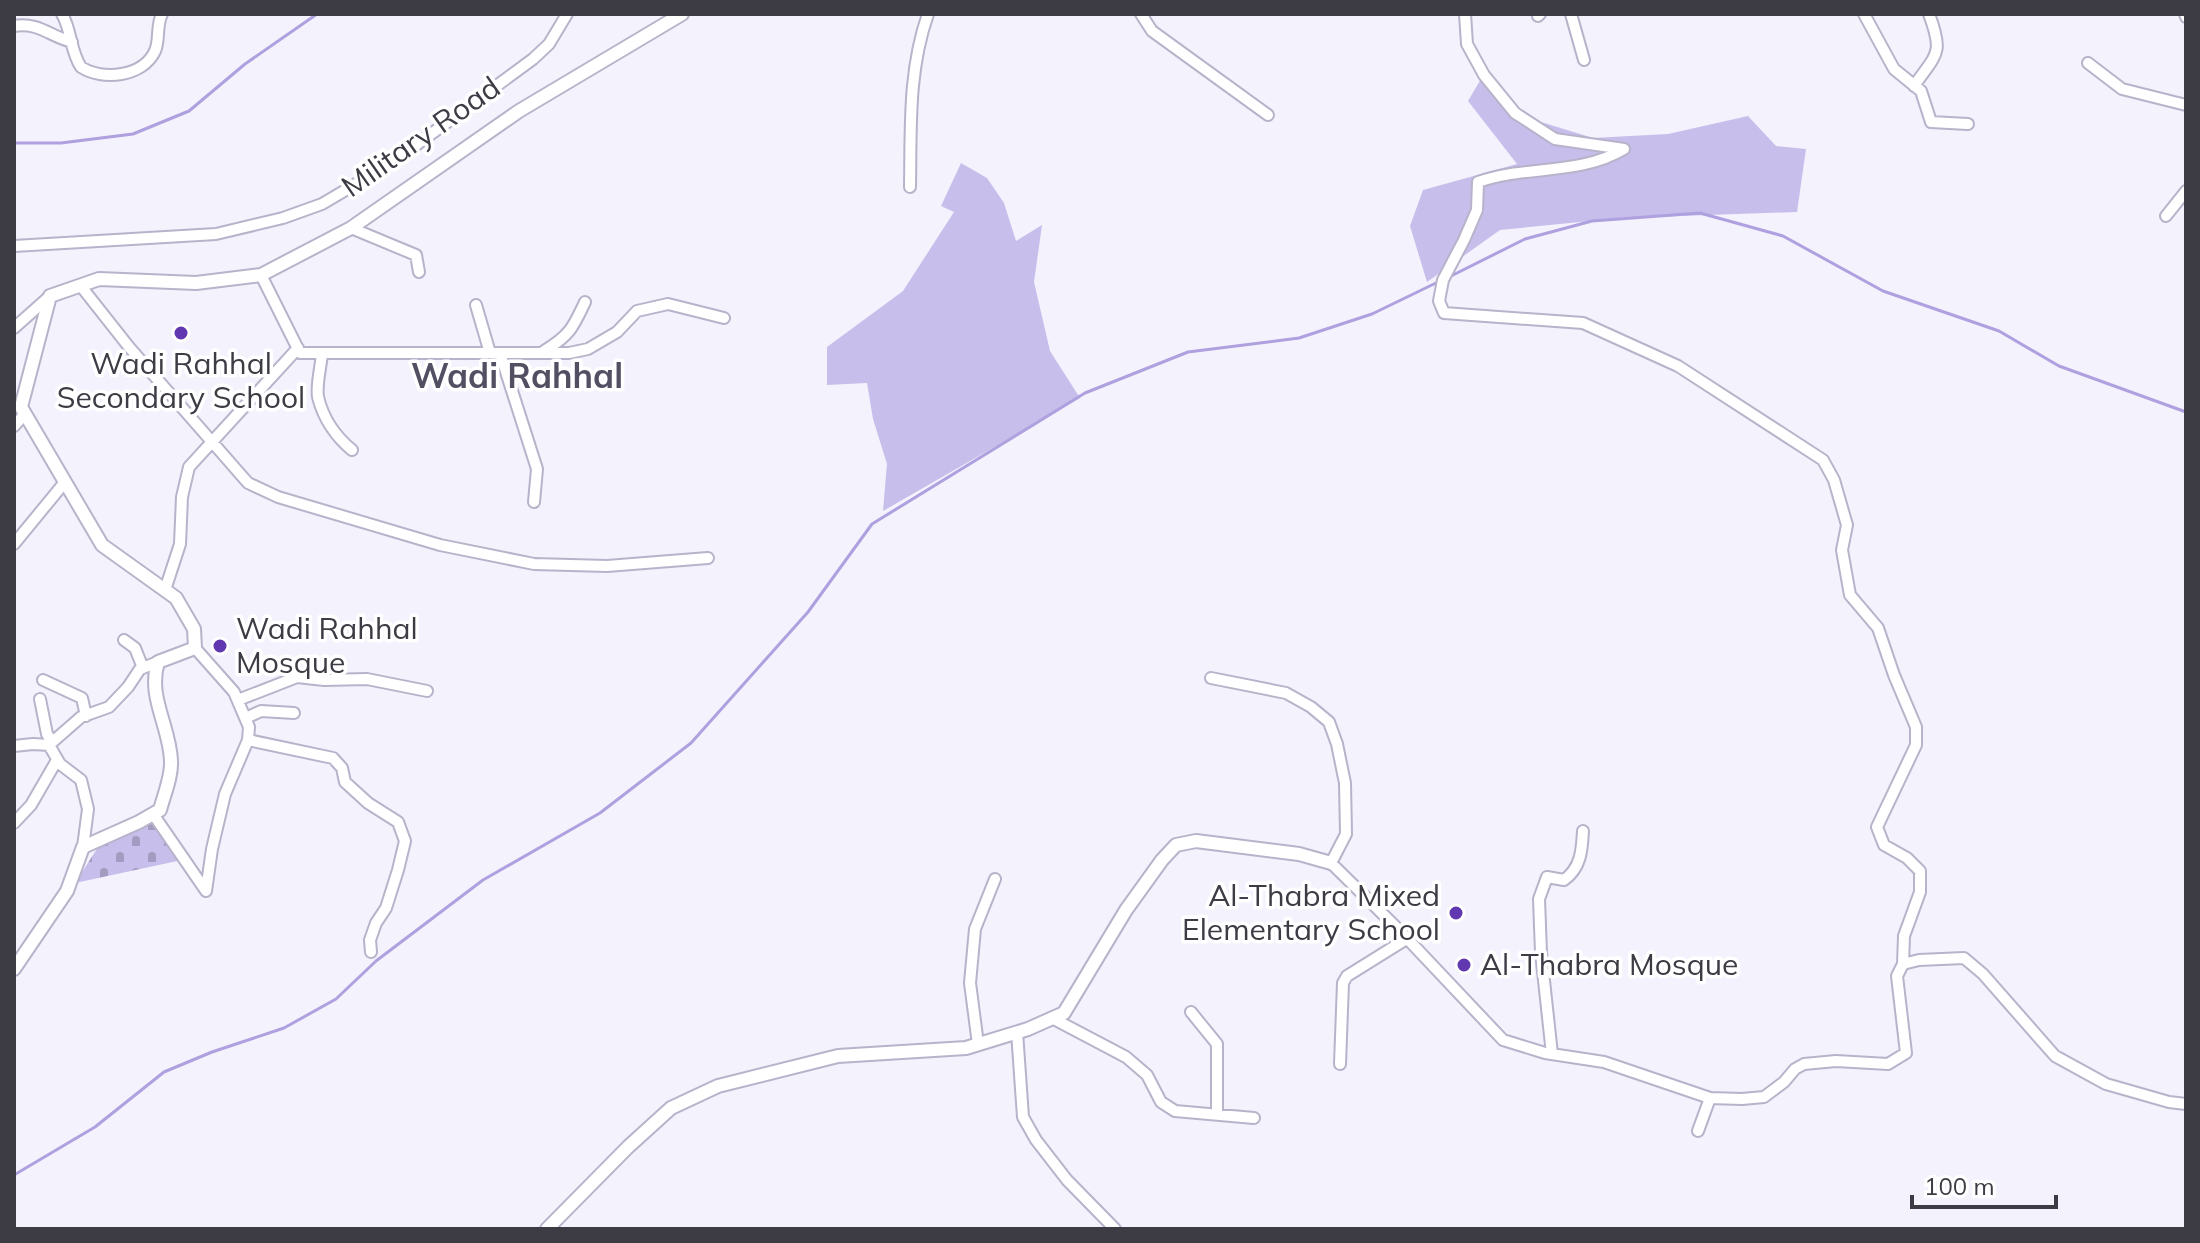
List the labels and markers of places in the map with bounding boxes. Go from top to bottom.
marker: Wadi Rahhal Secondary School [172,324,190,342]
place label: Wadi Rahhal Secondary School [57,344,305,416]
place label: Wadi Rahhal Mosque [236,609,418,681]
marker: Wadi Rahhal Mosque [211,637,229,655]
place label: Al-Thabra Mixed Elementary School [1182,876,1440,948]
marker: Al-Thabra Mixed Elementary School [1447,904,1465,922]
place label: Al-Thabra Mosque [1480,945,1738,983]
marker: Al-Thabra Mosque [1455,956,1473,974]

